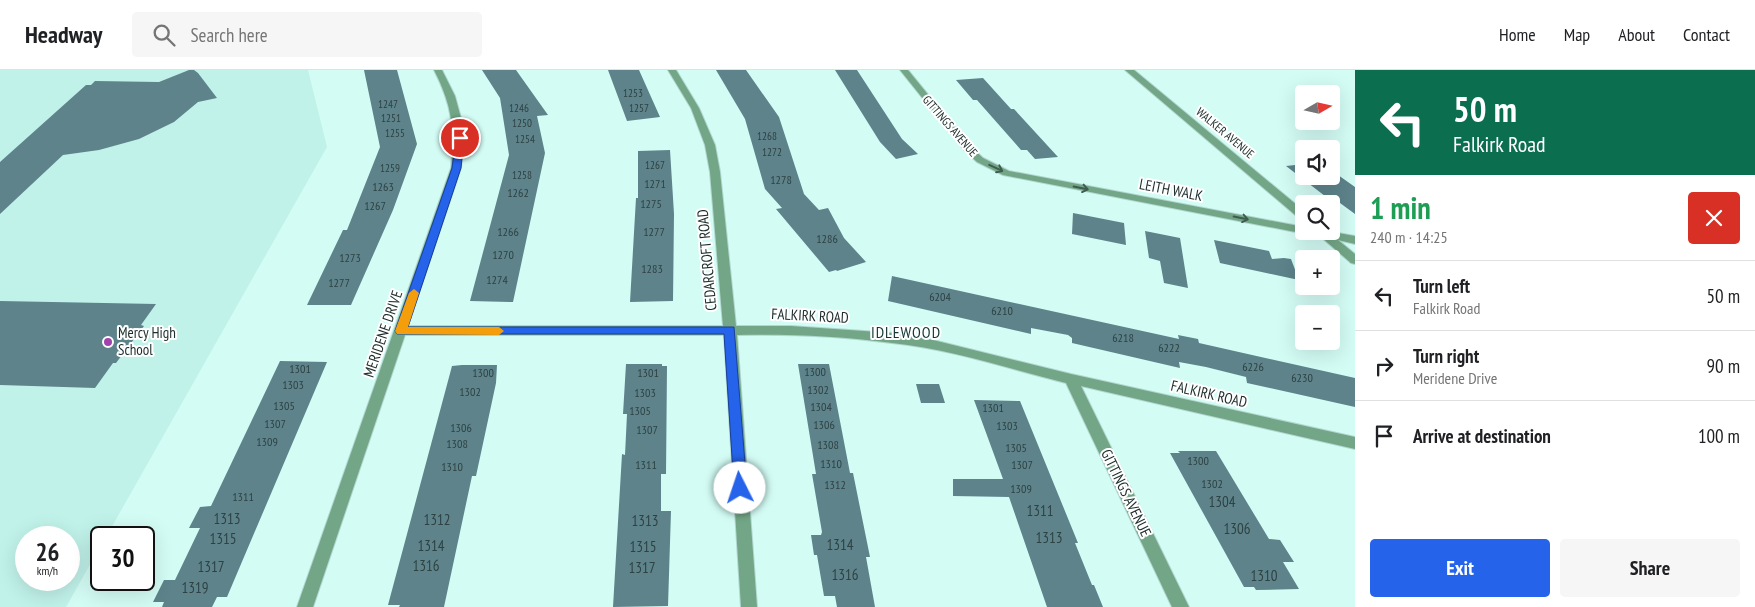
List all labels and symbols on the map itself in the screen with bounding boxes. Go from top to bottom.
north arrow [1295,85,1340,130]
house number: 1253 [623,86,643,100]
street label: GITTINGS AVENUE [920,92,981,159]
house number: 1247 [378,97,398,111]
house number: 1246 [509,101,529,115]
house number: 1257 [629,101,649,115]
street label: WALKER AVENUE [1193,104,1257,161]
house number: 1251 [381,111,401,125]
house number: 1250 [512,116,532,130]
pin [439,117,481,159]
house number: 1255 [385,126,405,140]
house number: 1268 [757,129,777,143]
house number: 1254 [515,132,535,146]
house number: 1272 [762,145,782,159]
house number: 1267 [645,158,665,172]
house number: 1259 [380,161,400,175]
one-way arrow [988,164,1003,174]
house number: 1258 [512,168,532,182]
house number: 1278 [770,172,792,187]
street label: LEITH WALK [1138,174,1205,205]
house number: 1271 [644,176,666,191]
house number: 1263 [372,179,394,194]
one-way arrow [1073,184,1089,193]
house number: 1262 [507,185,529,200]
house number: 1275 [640,196,662,211]
house number: 1267 [364,198,386,213]
street label: CEDARCROFT ROAD [693,208,720,312]
one-way arrow [1232,214,1248,224]
house number: 1266 [497,224,519,239]
house number: 1277 [643,224,665,239]
house number: 1286 [816,231,838,246]
house number: 1270 [492,247,514,262]
house number: 1273 [339,250,361,265]
house number: 1283 [641,261,663,276]
house number: 1274 [486,272,508,287]
house number: 1277 [328,275,350,290]
street label: MERIDENE DRIVE [359,288,406,380]
house number: 6204 [929,289,951,304]
house number: 6210 [991,303,1013,318]
street label: FALKIRK ROAD [771,304,849,327]
district label: IDLEWOOD [871,322,941,342]
place label: Mercy High School [118,323,176,359]
house number: 6218 [1112,330,1134,345]
marker: Mercy High School [102,336,114,348]
house number: 6222 [1158,340,1180,355]
house number: 6226 [1242,359,1264,374]
house number: 1301 [289,361,311,376]
house number: 1300 [804,364,826,379]
house number: 1300 [472,365,494,380]
house number: 1301 [637,365,659,380]
house number: 6230 [1291,370,1313,385]
street label: FALKIRK ROAD [1169,376,1249,412]
house number: 1303 [282,377,304,392]
house number: 1302 [807,382,829,397]
house number: 1302 [459,384,481,399]
house number: 1303 [634,385,656,400]
house number: 1305 [273,398,295,413]
house number: 1304 [810,399,832,414]
house number: 1301 [982,400,1004,415]
house number: 1305 [629,403,651,418]
house number: 1307 [264,416,286,431]
house number: 1306 [813,417,835,432]
house number: 1303 [996,418,1018,433]
house number: 1306 [450,420,472,435]
house number: 1307 [636,422,658,437]
house number: 1309 [256,434,278,449]
house number: 1308 [446,436,468,451]
house number: 1308 [817,437,839,452]
house number: 1305 [1005,440,1027,455]
street label: GITTINGS AVENUE [1097,446,1156,540]
house number: 1300 [1187,453,1209,468]
house number: 1310 [820,456,842,471]
house number: 1311 [635,457,657,472]
house number: 1307 [1011,457,1033,472]
house number: 1310 [441,459,463,474]
position arrow [713,461,765,513]
house number: 1302 [1201,476,1223,491]
house number: 1312 [824,477,846,492]
house number: 1309 [1010,481,1032,496]
house number: 1311 [232,489,254,504]
house number: 1304 [1208,492,1236,511]
house number: 1311 [1026,501,1054,520]
house number: 1313 [213,509,241,528]
house number: 1312 [423,510,451,529]
house number: 1313 [631,511,659,530]
house number: 1306 [1223,519,1251,538]
speed limit sign: 30 [90,526,155,591]
house number: 1313 [1035,528,1063,547]
house number: 1315 [209,529,237,548]
house number: 1314 [826,535,854,554]
house number: 1314 [417,536,445,555]
house number: 1315 [629,537,657,556]
house number: 1316 [412,556,440,575]
house number: 1317 [197,557,225,576]
house number: 1317 [628,558,656,577]
house number: 1316 [831,565,859,584]
house number: 1310 [1250,566,1278,585]
house number: 1319 [181,578,209,597]

